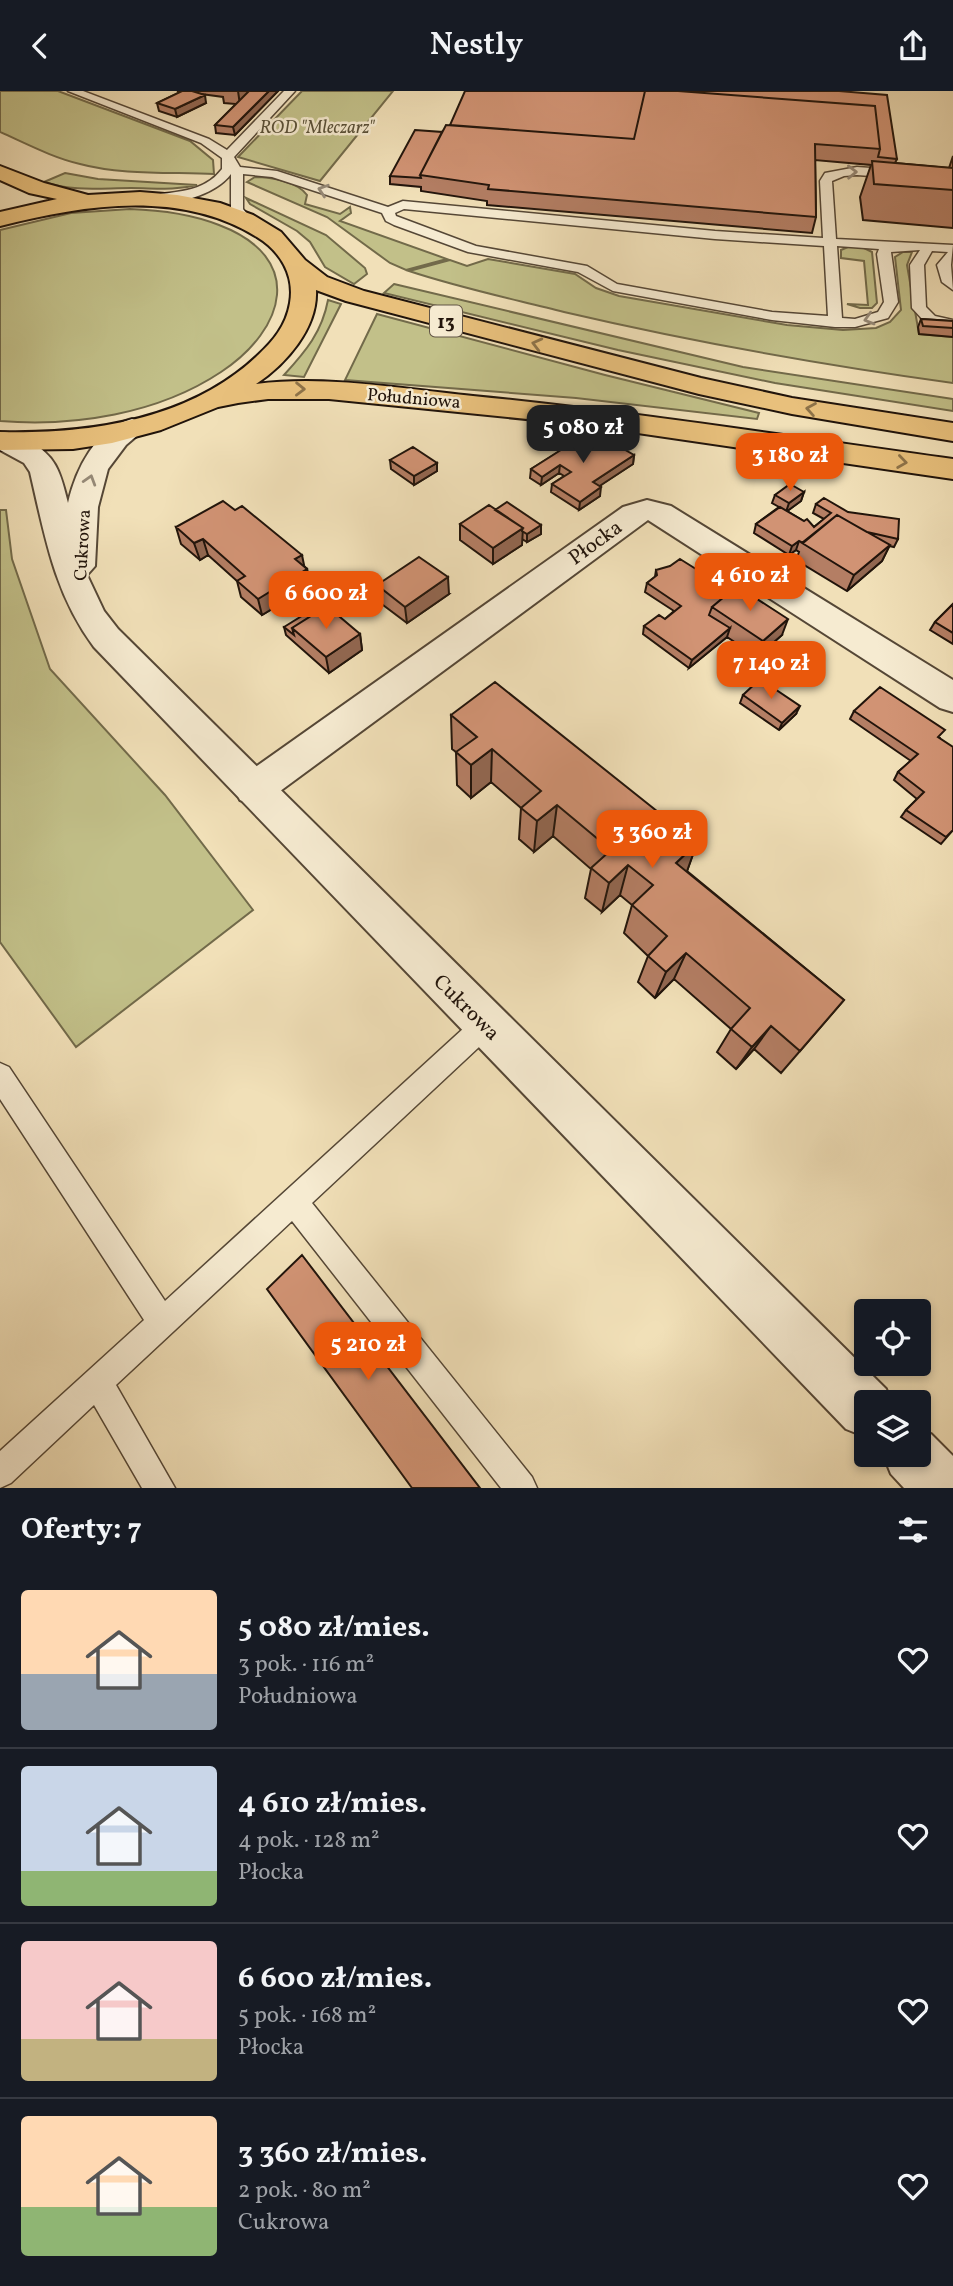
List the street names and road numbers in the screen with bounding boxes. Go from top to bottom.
road number: 13 [430,305,462,337]
street label: Południowa [366,383,462,416]
street label: Cukrowa [69,509,98,581]
street label: Płocka [563,514,629,573]
street label: Cukrowa [426,968,506,1048]

